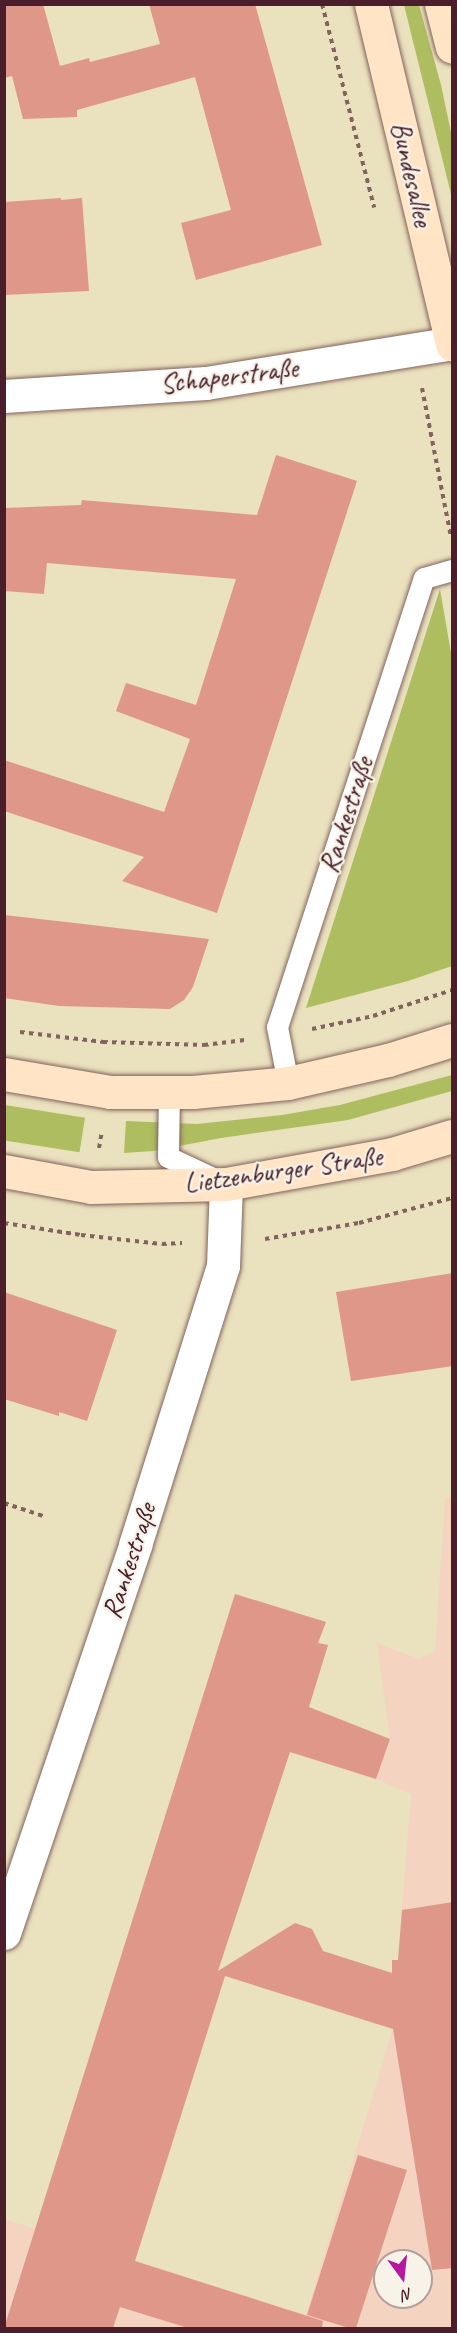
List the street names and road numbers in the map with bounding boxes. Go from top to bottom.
street label: Bundesallee [384,118,440,230]
street label: Schaperstraße [158,351,300,401]
street label: Rankestraße [312,753,380,877]
street label: Lietzenburger Straße [181,1139,385,1201]
street label: Rankestraße [95,1499,163,1623]

